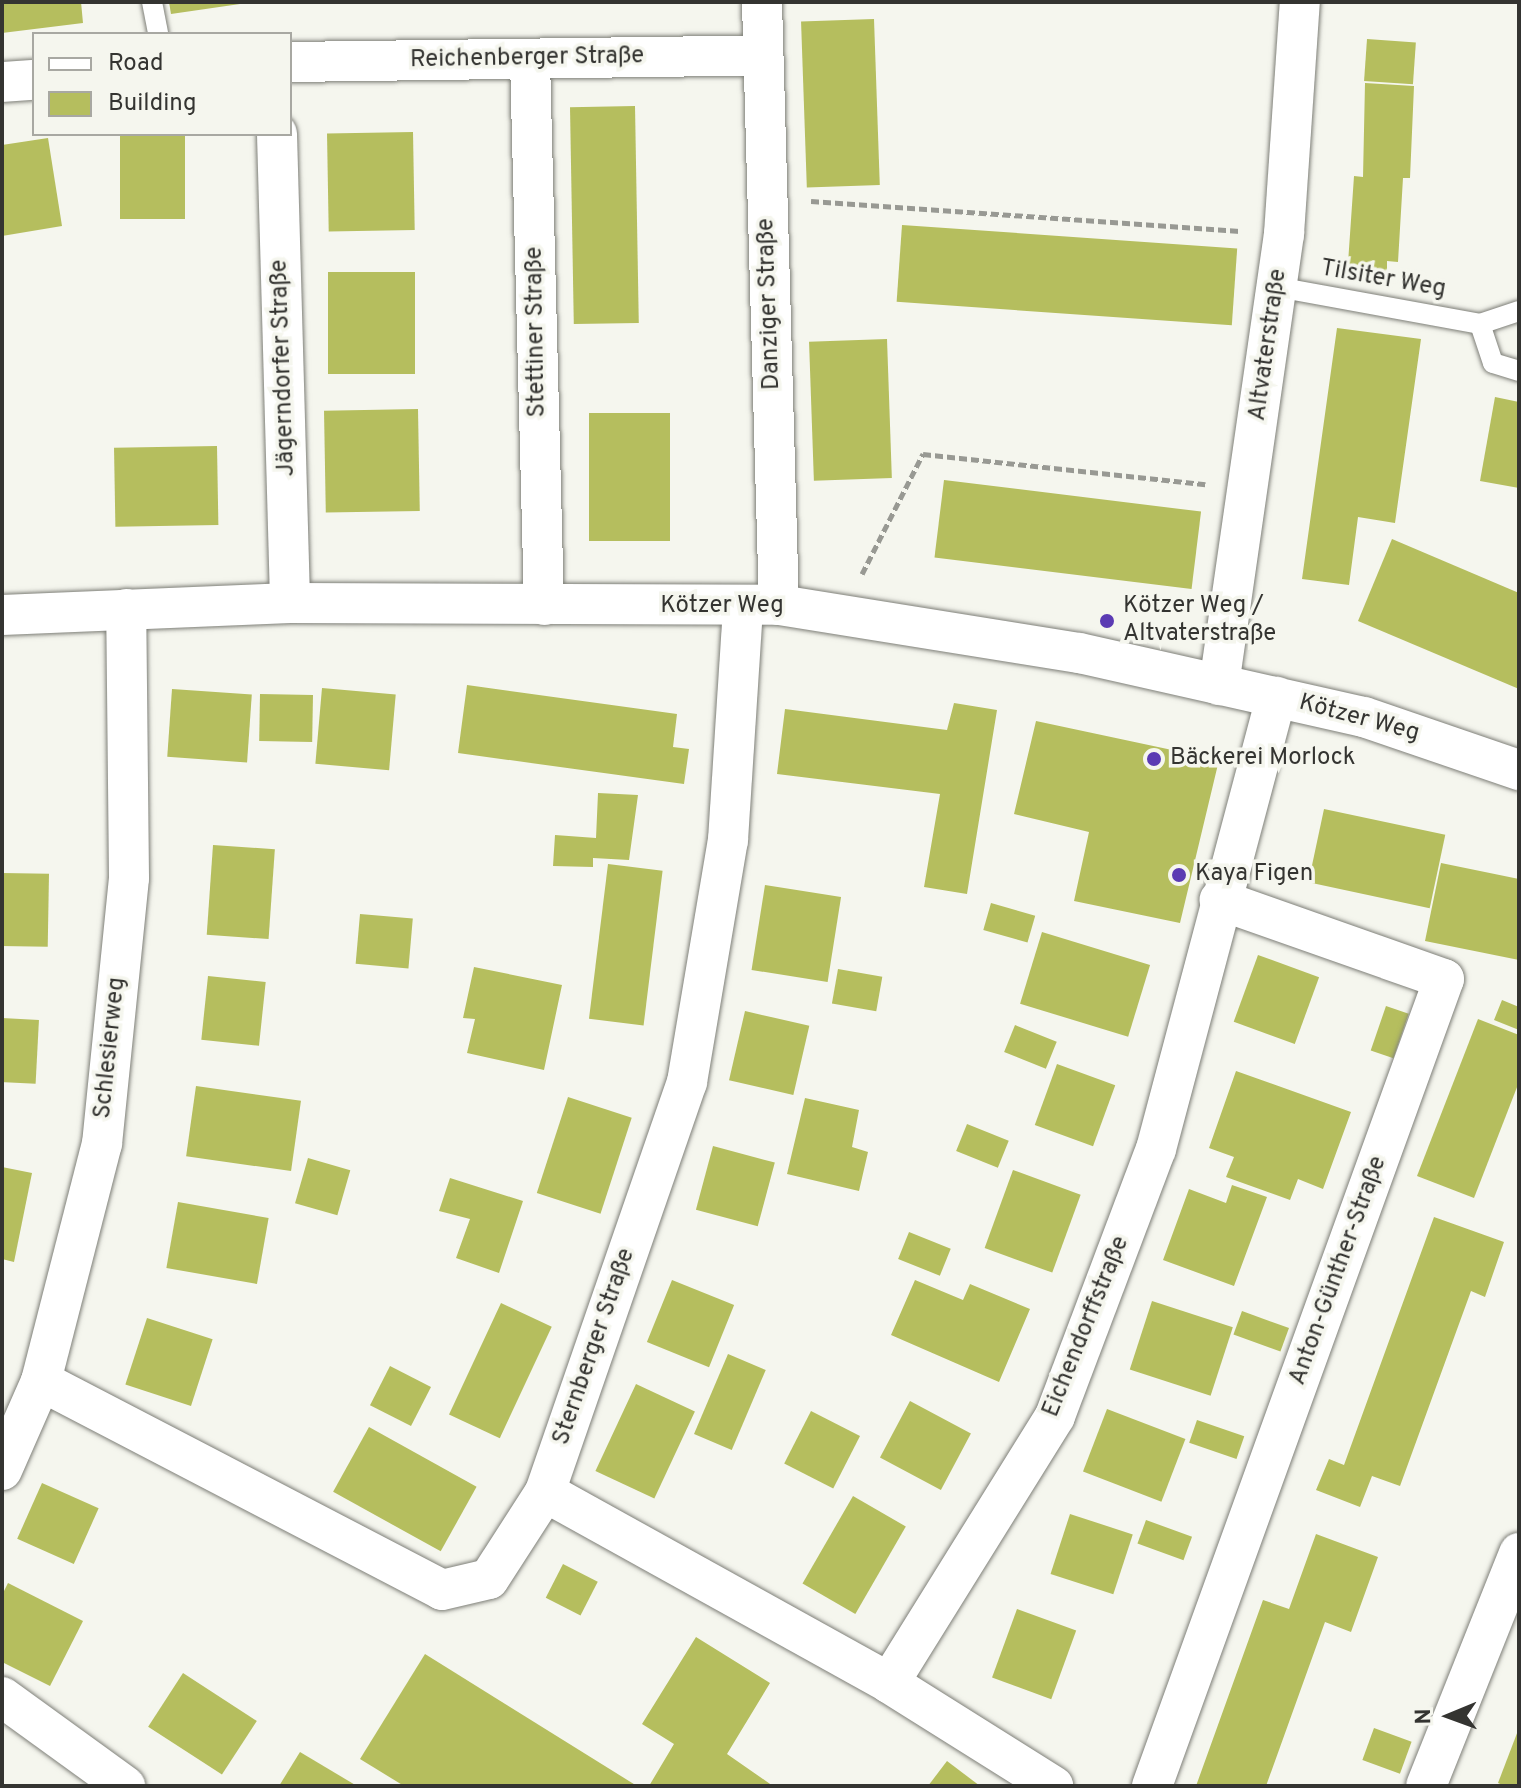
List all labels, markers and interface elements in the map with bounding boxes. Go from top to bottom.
legend [32,32,292,136]
street label: Reichenberger Straße [410,43,644,75]
text: Road [108,49,164,79]
text: Building [108,89,197,119]
street label: Danziger Straße [753,218,787,390]
street label: Stettiner Straße [521,246,553,418]
street label: Tilsiter Weg [1318,255,1448,305]
street label: Jägerndorfer Straße [266,259,302,477]
street label: Altvaterstraße [1244,267,1294,423]
street label: Kötzer Weg [660,593,784,621]
place label: Kötzer Weg / Altvaterstraße [1123,593,1276,649]
marker: Kötzer Weg / Altvaterstraße [1098,612,1116,630]
street label: Kötzer Weg [1295,689,1423,749]
place label: Bäckerei Morlock [1170,745,1356,773]
marker: Bäckerei Morlock [1145,750,1163,768]
place label: Kaya Figen [1195,861,1313,889]
marker: Kaya Figen [1170,866,1188,884]
street label: Schlesierweg [89,976,133,1120]
street label: Anton-Günther-Straße [1284,1153,1394,1389]
street label: Eichendorffstraße [1038,1232,1136,1422]
street label: Sternberger Straße [548,1245,642,1449]
north arrow [1409,1676,1489,1756]
text: N [1411,1708,1438,1725]

